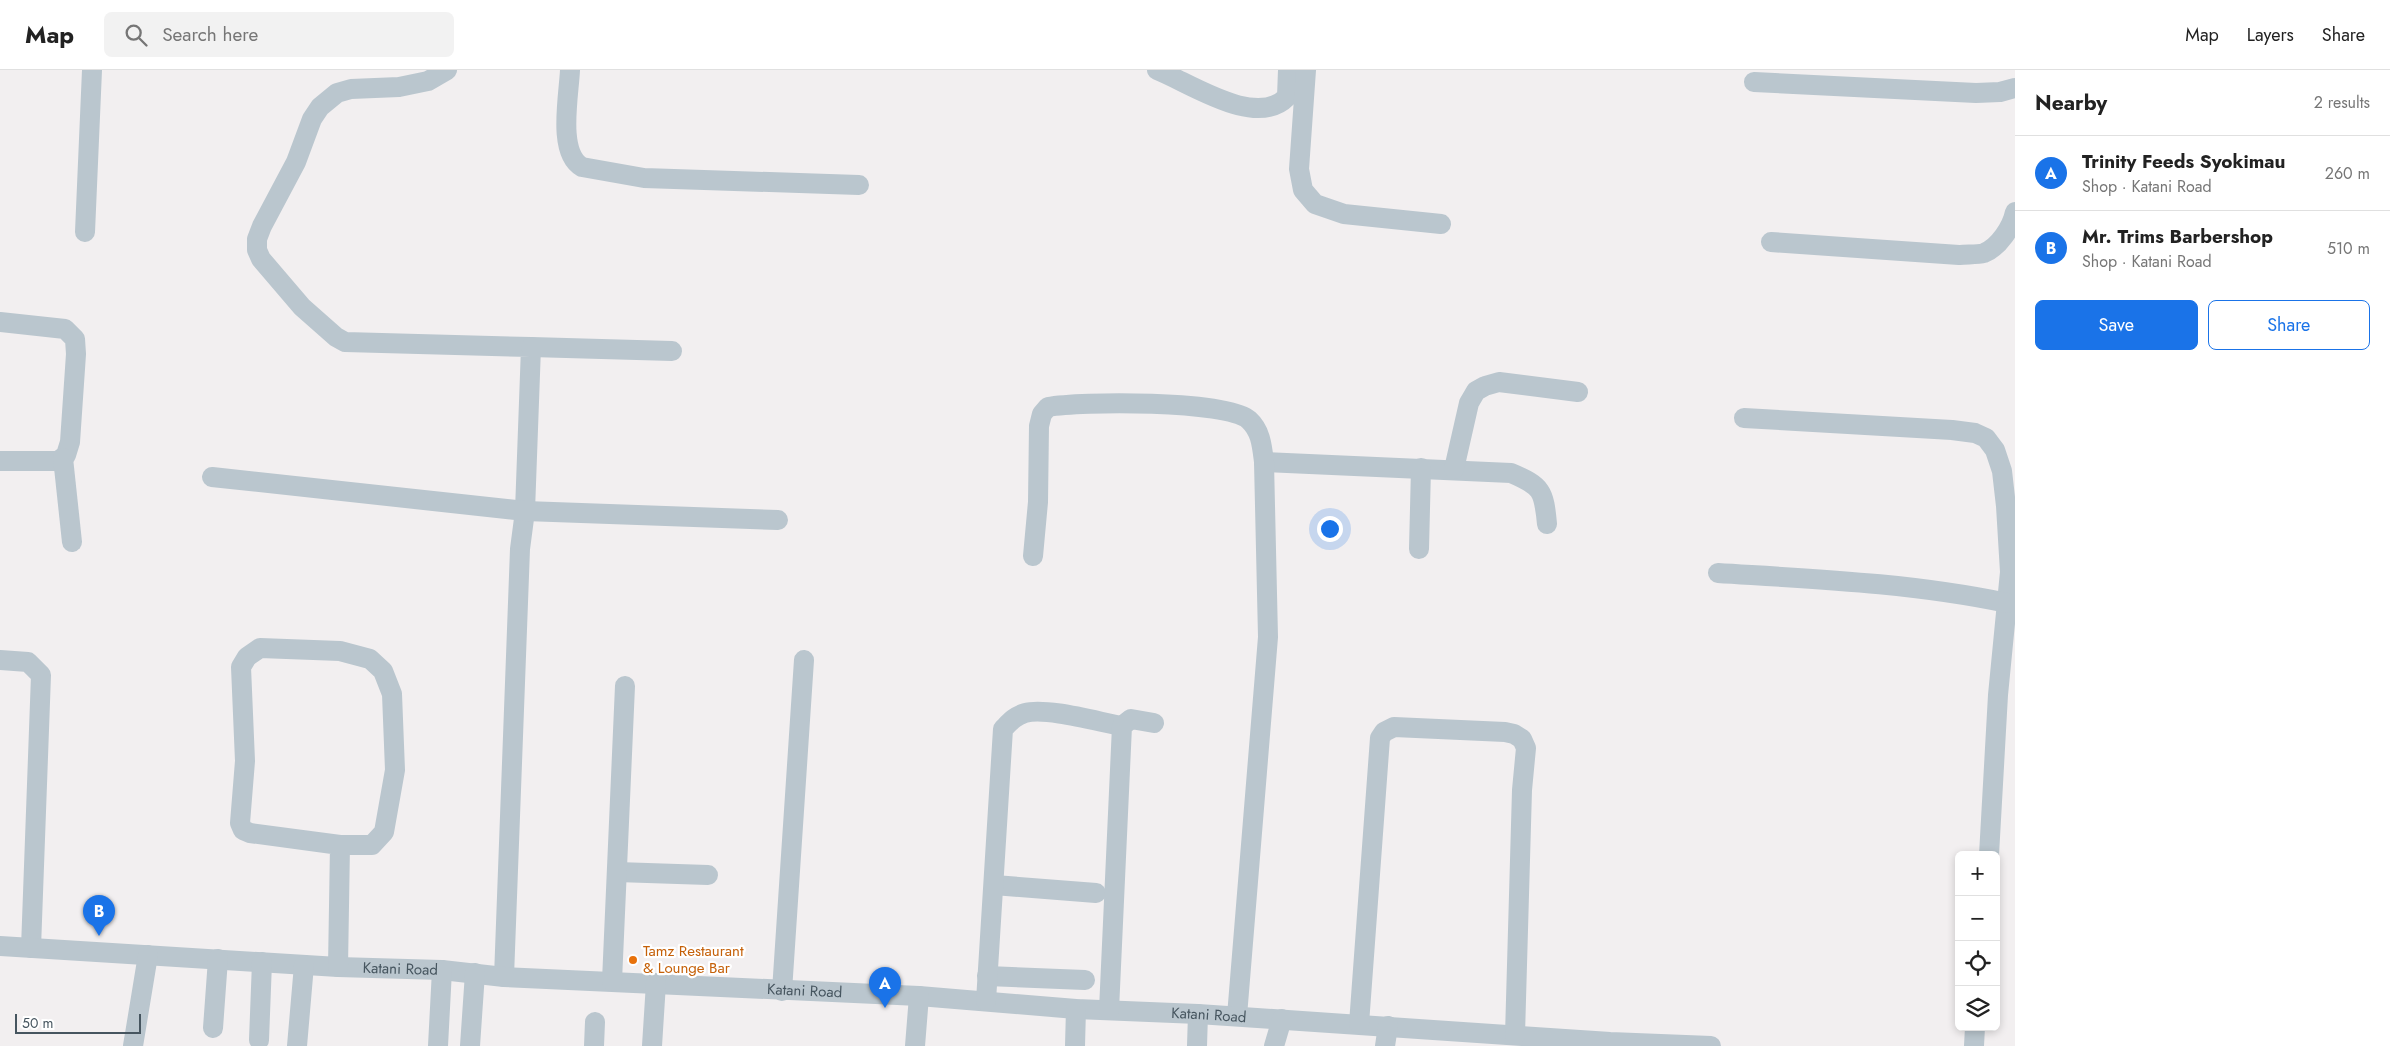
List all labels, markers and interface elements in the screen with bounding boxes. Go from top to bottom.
search box [104,12,454,57]
text: Map [25,17,74,52]
icon: search [122,21,150,49]
text: Search here [162,21,258,48]
text: Map [2185,22,2219,48]
text: Layers [2247,22,2294,48]
text: Share [2322,22,2365,48]
text: Nearby [2035,88,2107,118]
text: 2 results [2314,91,2370,114]
text: Trinity Feeds Syokimau [2082,148,2285,175]
text: A [2045,162,2057,185]
text: 260 m [2325,162,2370,185]
text: Shop · Katani Road [2082,175,2212,198]
text: Mr. Trims Barbershop [2082,223,2273,250]
text: B [2046,237,2056,260]
text: 510 m [2327,237,2370,260]
text: Shop · Katani Road [2082,250,2212,273]
button: Save [2035,300,2198,350]
button: Share [2208,300,2370,350]
your location [1317,516,1343,542]
map controls [1955,851,2000,1031]
button: + [1955,851,2000,896]
pin: B [83,895,115,936]
button: − [1955,896,2000,941]
place label: Tamz Restaurant & Lounge Bar [643,940,744,979]
button: locate [1955,941,2000,986]
marker: Tamz Restaurant & Lounge Bar [627,954,639,966]
street label: Katani Road [362,957,438,981]
pin: A [869,967,901,1008]
street label: Katani Road [767,978,843,1003]
button: layers [1955,986,2000,1031]
street label: Katani Road [1171,1002,1247,1028]
scale bar [15,1011,141,1034]
text: 50 m [22,1013,53,1033]

